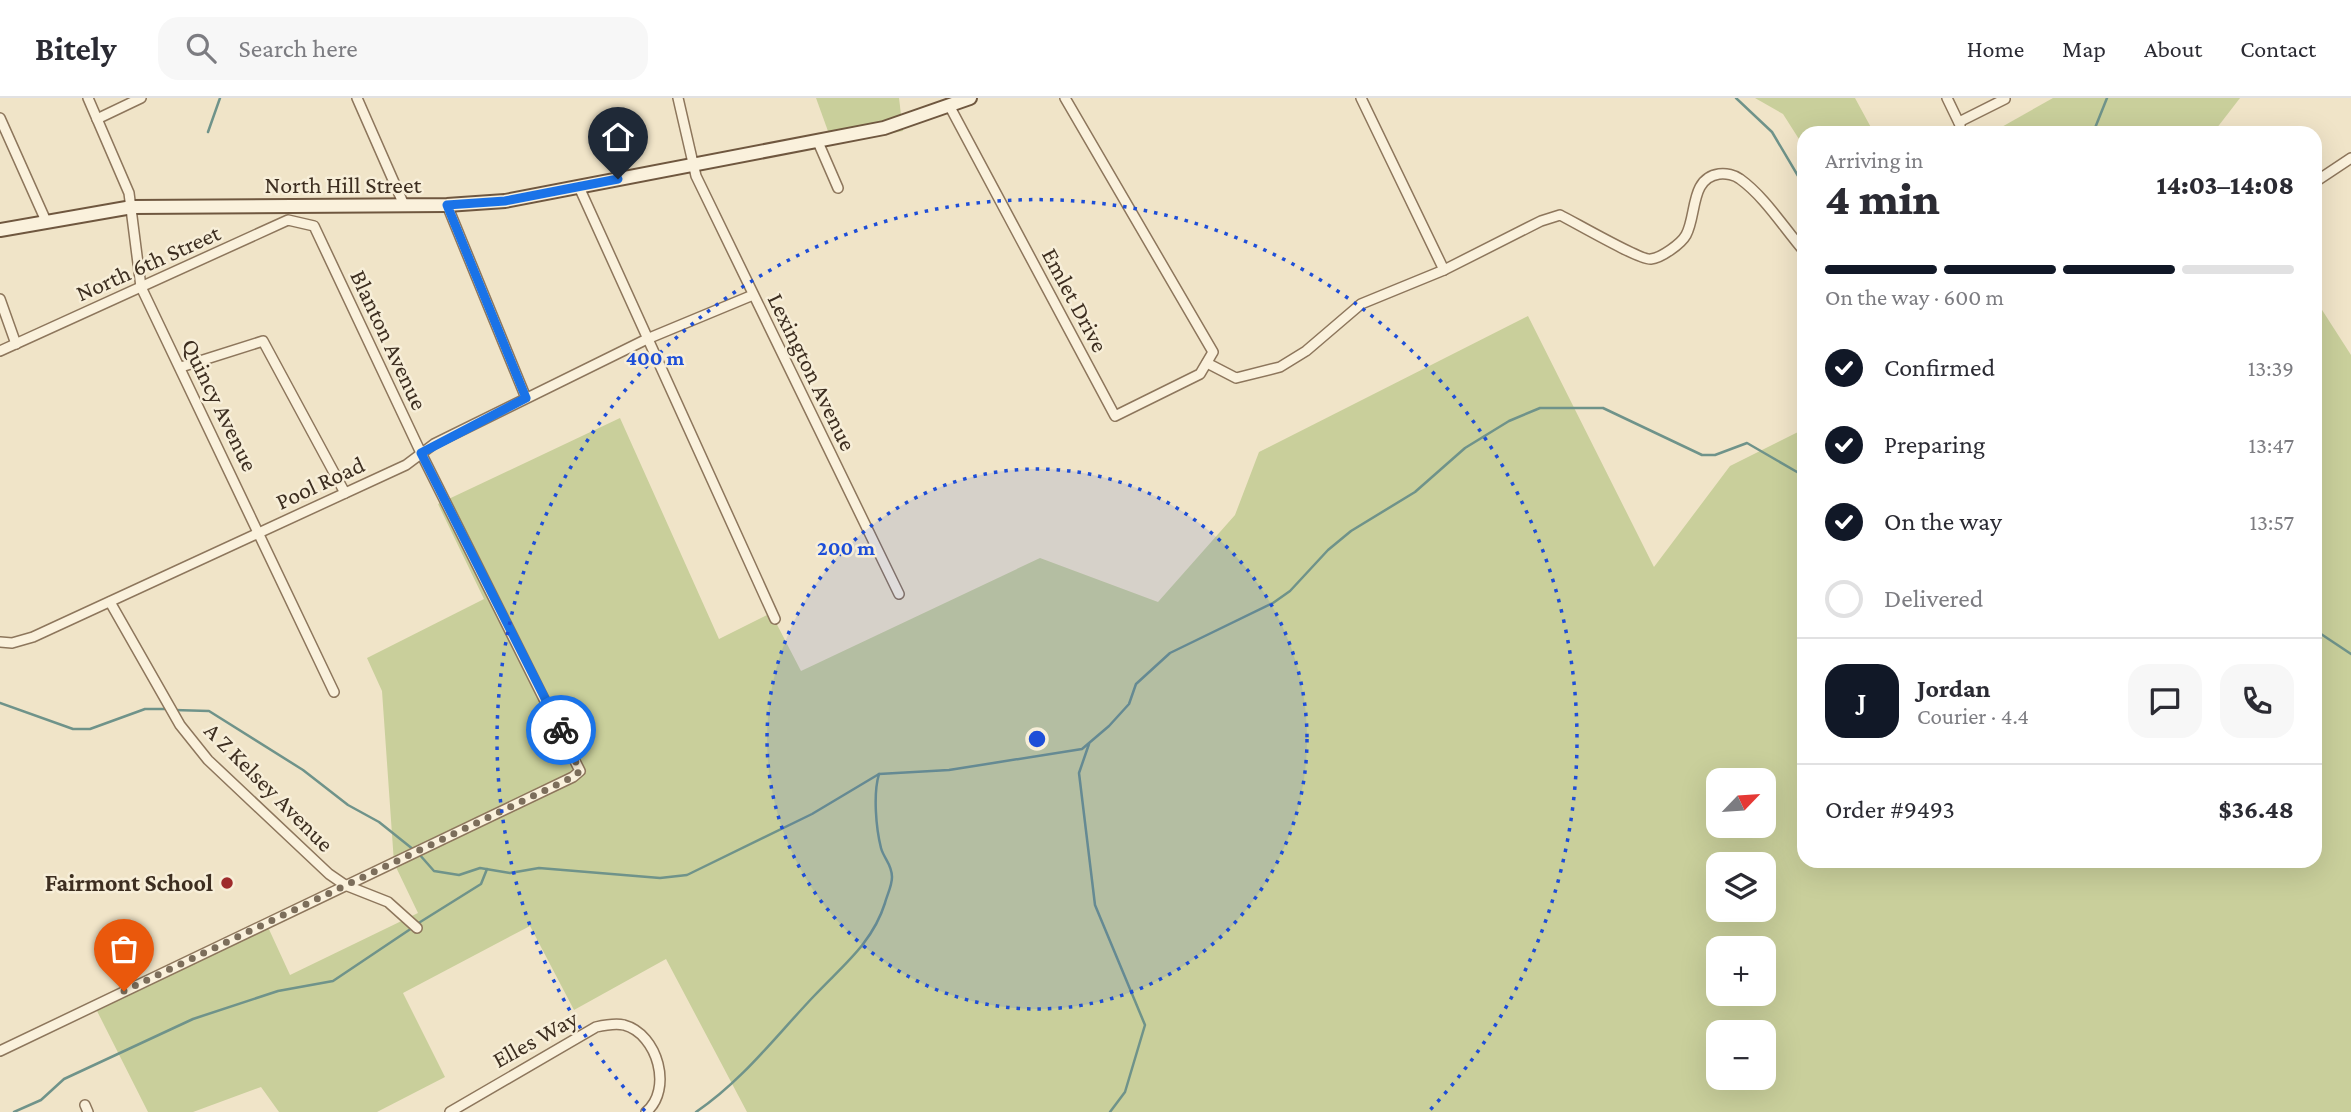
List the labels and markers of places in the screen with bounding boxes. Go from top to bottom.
pin [588,107,648,179]
centre of rings [1025,727,1049,751]
place label: Fairmont School [45,869,213,896]
marker: Fairmont School [219,875,235,891]
pin [94,919,154,991]

